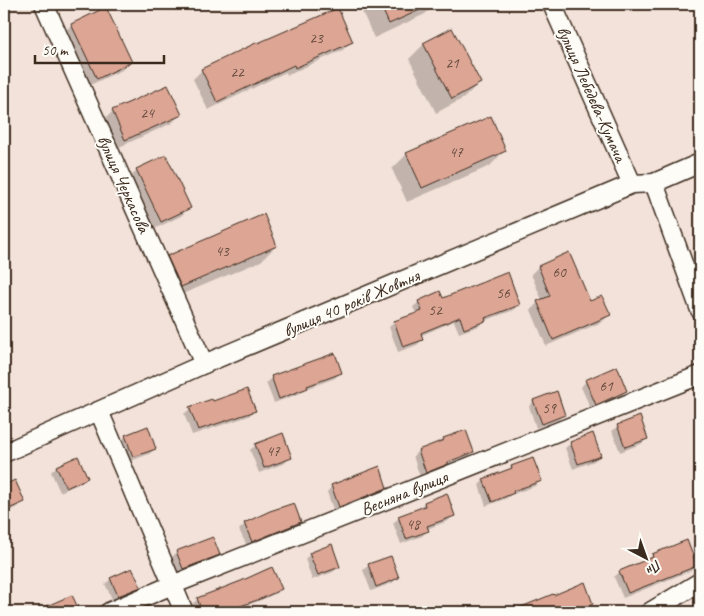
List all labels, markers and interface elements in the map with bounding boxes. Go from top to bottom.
street label: вулиця Лебедєва-Кумача [552,23,632,167]
house number: 23 [309,29,324,48]
scale bar [35,32,164,64]
text: 50 m [42,41,69,60]
house number: 21 [445,54,460,73]
house number: 22 [230,63,245,82]
house number: 24 [140,104,155,123]
street label: вулиця Черкасова [93,132,156,237]
house number: 47 [449,143,464,162]
house number: 43 [215,242,230,261]
house number: 60 [552,263,567,282]
street label: вулиця 40 років Жовтня [280,264,424,342]
house number: 56 [496,284,511,303]
house number: 52 [428,301,443,320]
house number: 61 [599,377,614,396]
house number: 59 [542,399,557,418]
house number: 47 [266,442,281,461]
street label: Весняна вулиця [357,465,452,520]
house number: 48 [406,515,421,534]
north arrow [622,534,672,584]
text: Пн [642,556,665,579]

